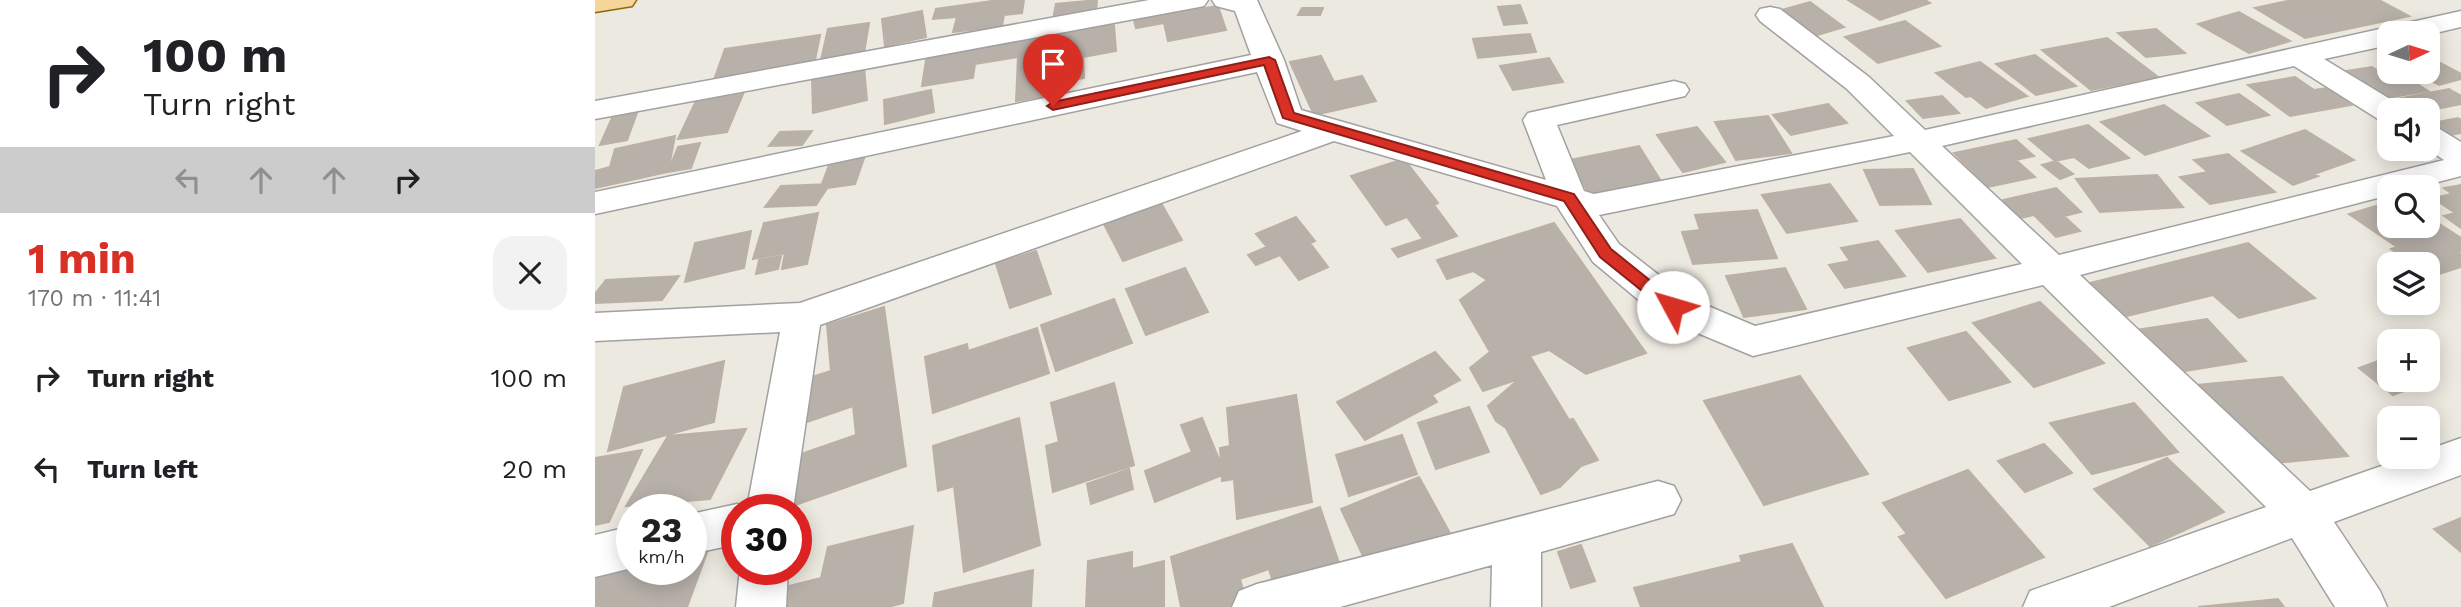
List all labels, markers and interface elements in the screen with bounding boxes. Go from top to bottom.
north arrow [2377,21,2439,84]
map controls [2377,21,2440,469]
text: 100 m [143,26,287,84]
icon: right [28,28,119,119]
pin [1023,34,1083,106]
icon: arrive [1034,45,1072,83]
text: Turn right [143,85,295,123]
button: sound [2377,98,2440,161]
icon: left [169,161,207,199]
icon: ahead [242,161,280,199]
icon: ahead [315,161,353,199]
icon: right [388,161,426,199]
button: search [2377,175,2440,238]
text: 1 min [28,234,136,283]
button: close [493,236,567,310]
button: layers [2377,252,2440,315]
position arrow [1636,270,1710,344]
text: 170 m · 11:41 [28,285,161,312]
button: + [2377,329,2440,392]
icon: right [28,359,66,397]
text: Turn right [87,363,214,393]
text: 100 m [491,363,567,393]
button: − [2377,406,2440,469]
icon: left [28,450,66,488]
text: Turn left [87,454,198,484]
text: 20 m [502,454,567,484]
speed limit sign: 30 [721,494,812,585]
text: 23 [641,509,682,551]
text: km/h [638,546,685,567]

